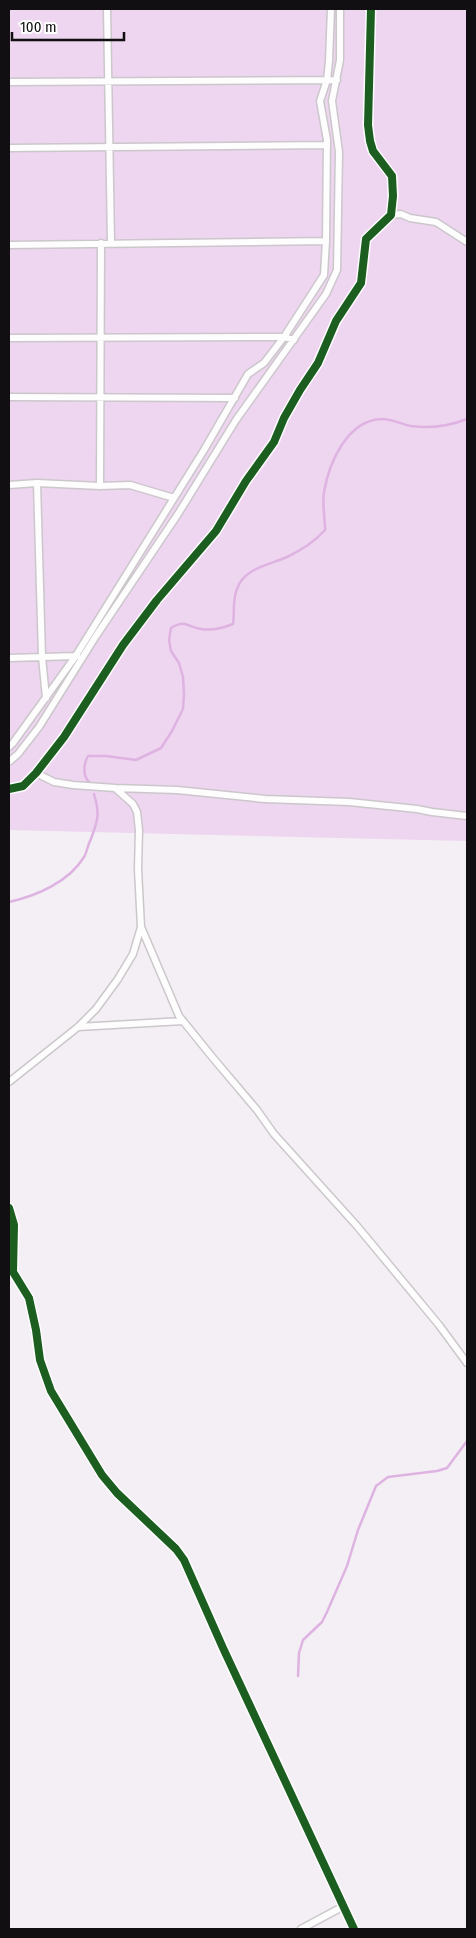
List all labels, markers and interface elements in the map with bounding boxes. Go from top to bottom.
scale bar [12,10,125,42]
text: 100 m [20,18,57,36]

